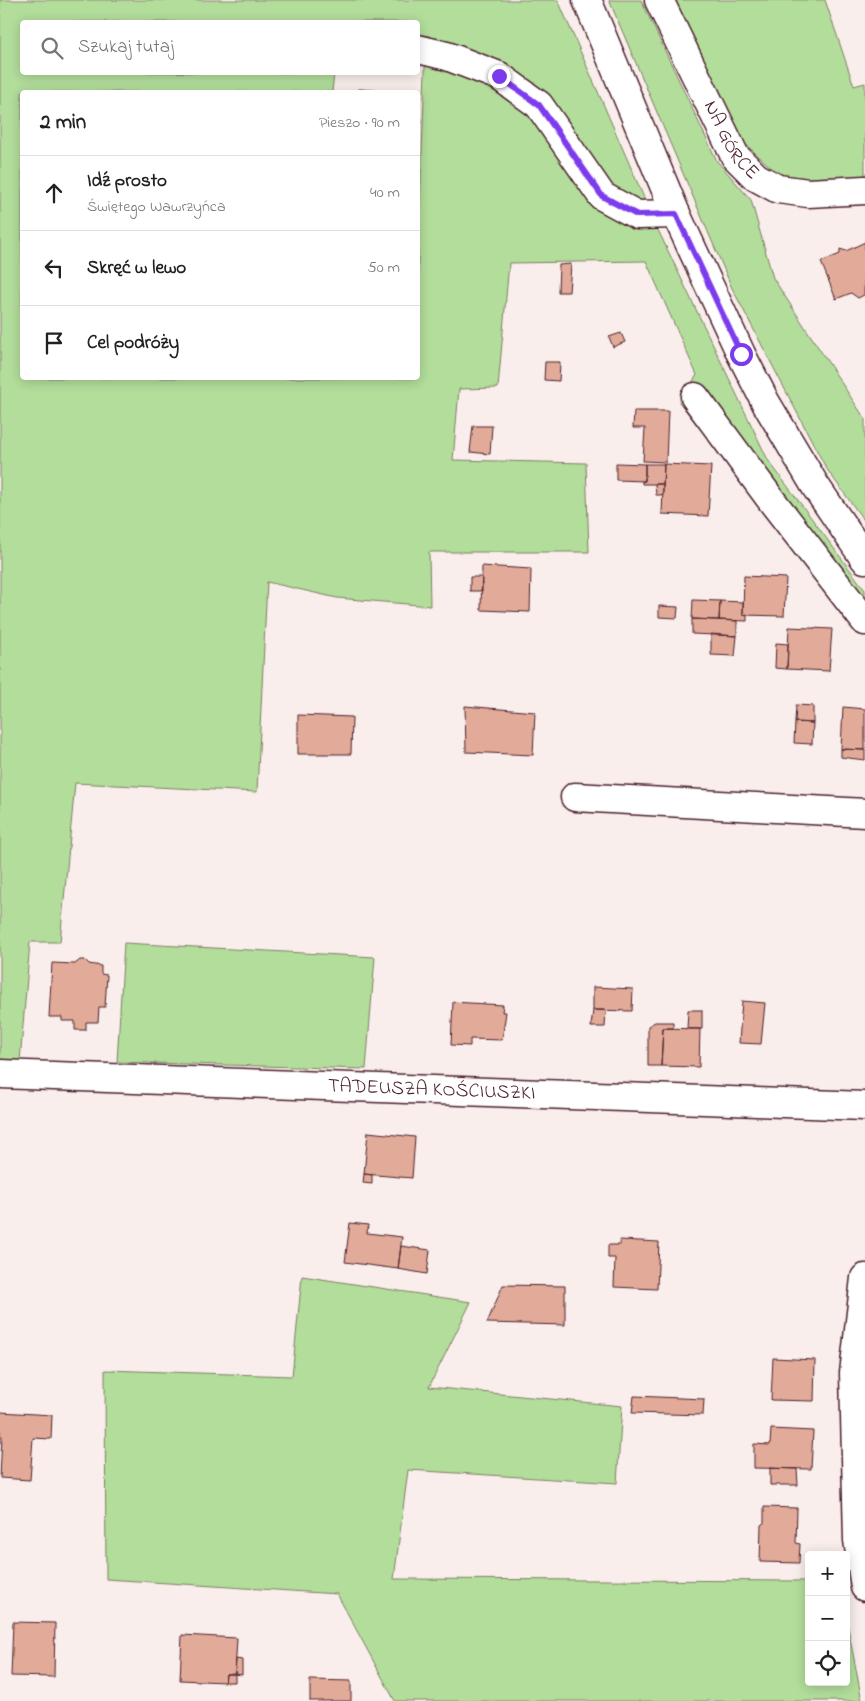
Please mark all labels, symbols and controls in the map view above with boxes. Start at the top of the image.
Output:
search box [20,20,420,75]
icon: search [38,34,66,62]
text: Szukaj tutaj [78,34,174,61]
route end [488,65,511,88]
street label: NA GÓRCE [696,96,766,187]
text: 2 min [40,108,86,138]
text: Pieszo · 90 m [319,111,400,135]
text: Idź prosto [87,168,167,195]
icon: ahead [40,179,68,207]
text: 40 m [370,181,400,205]
text: Świętego Wawrzyńca [87,195,226,219]
icon: left [40,254,68,282]
text: Skręć w lewo [87,255,186,282]
text: 50 m [368,256,400,280]
icon: arrive [40,329,68,357]
text: Cel podróży [87,330,179,357]
route start [730,343,753,366]
street label: TADEUSZA KOŚCIUSZKI [328,1072,536,1108]
map controls [805,1551,850,1686]
button: + [805,1551,850,1596]
button: − [805,1596,850,1641]
button: locate [805,1641,850,1686]

